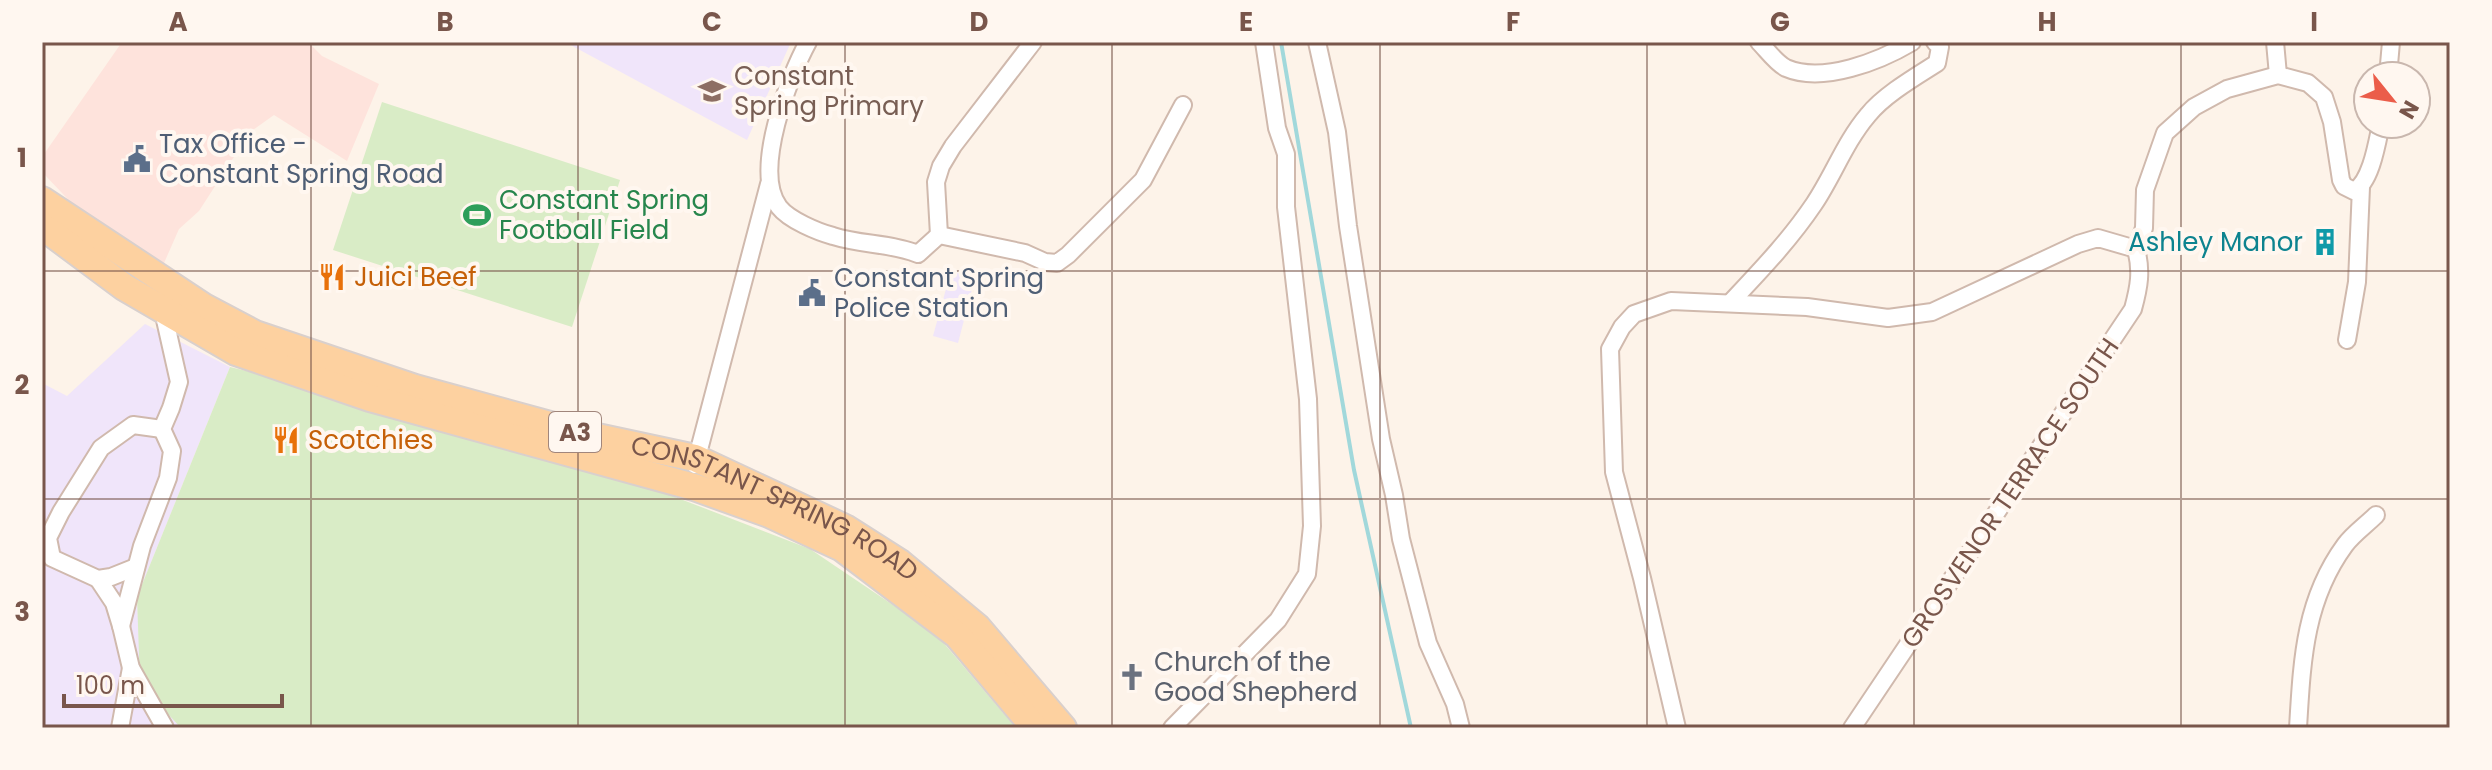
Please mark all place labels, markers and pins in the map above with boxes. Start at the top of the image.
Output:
place label: Constant Spring Primary [734,58,924,124]
school or university icon: Constant Spring Primary [697,76,727,106]
place label: Tax Office - Constant Spring Road [159,126,444,192]
public building icon: Tax Office - Constant Spring Road [122,144,152,174]
place label: Constant Spring Football Field [499,182,709,248]
sports icon: Constant Spring Football Field [462,200,492,230]
place label: Ashley Manor [2128,224,2303,260]
building icon: Ashley Manor [2310,227,2340,257]
place label: Juici Beef [354,259,477,295]
place label: Constant Spring Police Station [834,260,1044,326]
restaurant icon: Juici Beef [317,262,347,292]
public building icon: Constant Spring Police Station [797,278,827,308]
place label: Scotchies [308,422,434,458]
restaurant icon: Scotchies [271,425,301,455]
place label: Church of the Good Shepherd [1154,644,1358,710]
church icon: Church of the Good Shepherd [1117,662,1147,692]

